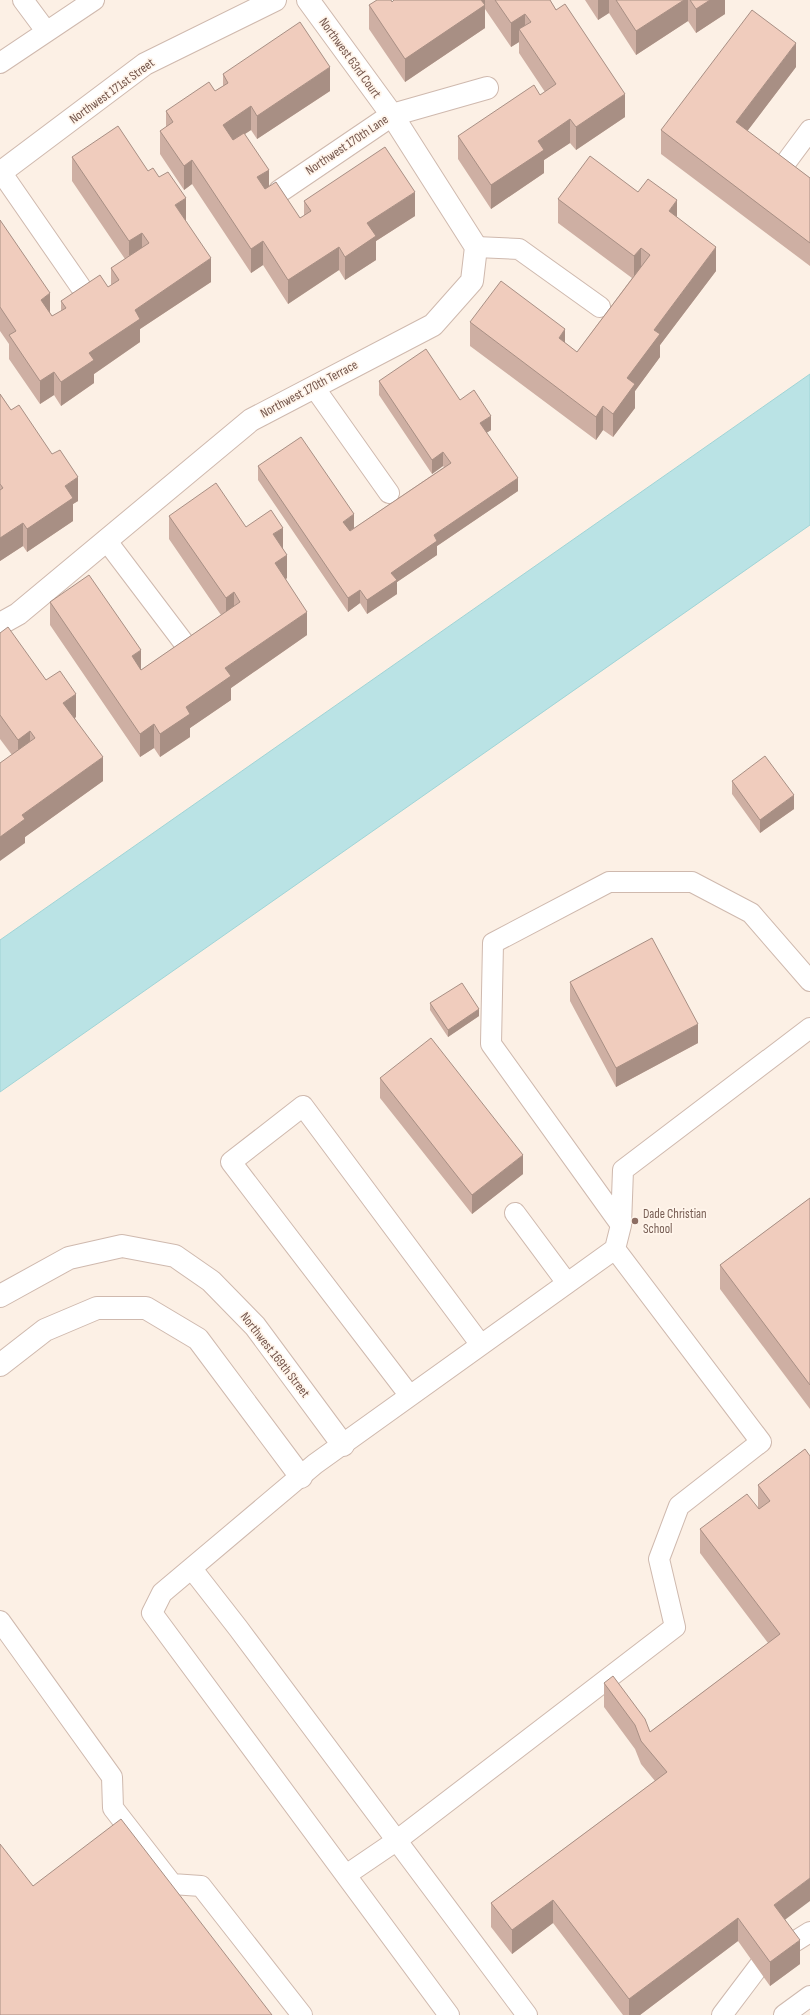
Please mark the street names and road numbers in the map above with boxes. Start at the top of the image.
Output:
street label: Northwest 63rd Court [315,15,385,101]
street label: Northwest 171st Street [66,55,158,127]
street label: Northwest 170th Lane [303,111,391,179]
street label: Northwest 170th Terrace [258,357,360,421]
street label: Northwest 169th Street [237,1309,313,1401]

